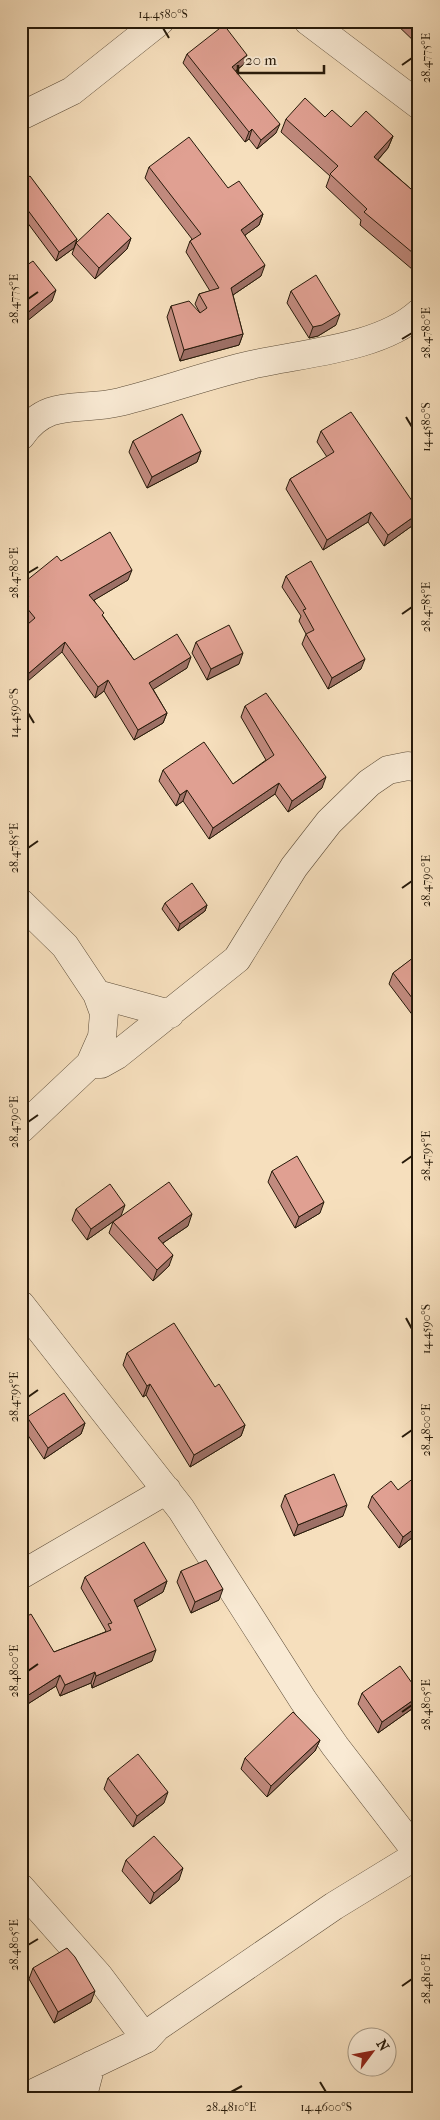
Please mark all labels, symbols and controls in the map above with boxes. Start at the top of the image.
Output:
text: 14.4580°S [138,7,188,21]
text: 28.4775°E [419,33,433,83]
scale bar [238,42,324,74]
text: 20 m [245,51,277,69]
text: 28.4775°E [7,274,21,324]
text: 28.4780°E [419,307,433,359]
text: 14.4580°S [419,402,433,452]
text: 28.4780°E [7,547,21,599]
text: 28.4785°E [419,582,433,632]
text: 14.4590°S [7,688,21,738]
text: 28.4785°E [7,823,21,873]
text: 28.4790°E [419,855,433,907]
text: 28.4790°E [7,1096,21,1148]
text: 28.4795°E [419,1131,433,1181]
text: 14.4590°S [419,1304,433,1354]
text: 28.4795°E [7,1372,21,1422]
text: 28.4800°E [419,1404,433,1456]
text: 28.4800°E [7,1645,21,1697]
text: 28.4805°E [419,1679,433,1731]
text: 28.4805°E [7,1919,21,1971]
text: 28.4810°E [419,1954,433,2004]
north arrow [348,2028,398,2078]
text: N [373,2036,393,2055]
text: 28.4810°E [206,2100,256,2114]
text: 14.4600°S [300,2100,352,2114]

